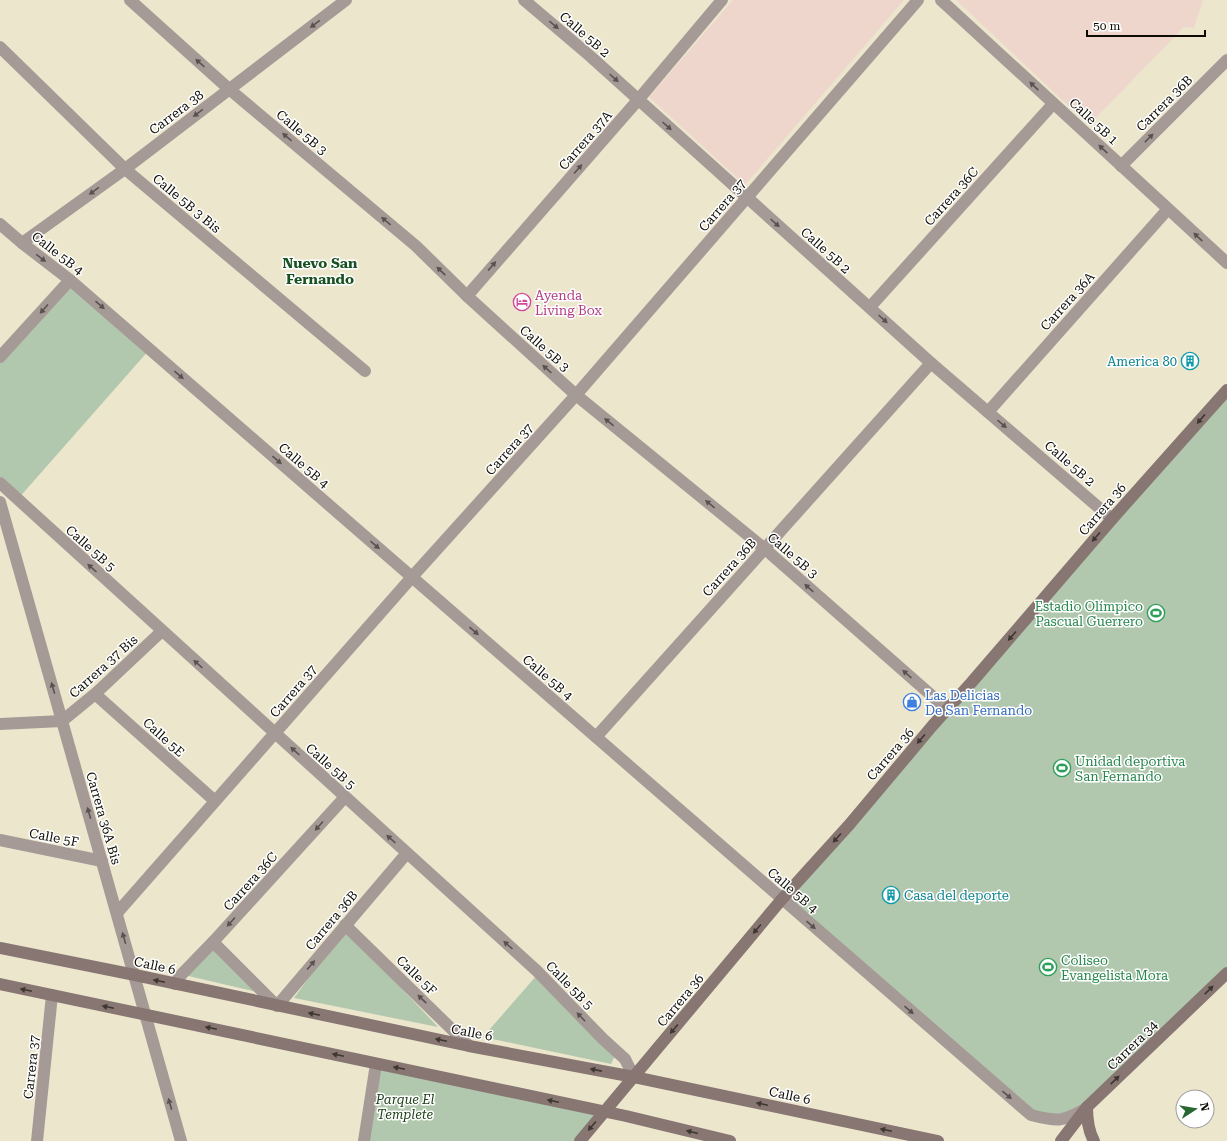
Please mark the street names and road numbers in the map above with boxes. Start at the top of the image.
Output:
street label: Calle 5B 2 [557,9,613,60]
street label: Carrera 36B [1133,72,1196,134]
street label: Carrera 38 [146,87,206,138]
street label: Calle 5B 1 [1066,95,1121,148]
street label: Calle 5B 3 [273,107,330,158]
street label: Carrera 37A [556,108,615,173]
street label: Carrera 36C [921,164,982,229]
street label: Calle 5B 3 Bis [150,171,224,236]
street label: Carrera 37 [696,176,749,234]
street label: Calle 5B 2 [798,224,853,276]
street label: Calle 5B 4 [29,229,87,279]
street label: Carrera 36A [1037,269,1097,334]
street label: Calle 5B 3 [517,322,572,374]
street label: Carrera 37 [482,420,536,478]
street label: Calle 5B 2 [1042,438,1098,489]
street label: Calle 5B 4 [276,440,332,492]
street label: Carrera 36 [1076,480,1129,538]
street label: Calle 5B 5 [63,522,118,574]
street label: Calle 5B 3 [765,530,821,581]
street label: Carrera 36B [699,535,760,599]
street label: Carrera 37 Bis [66,632,141,701]
street label: Calle 5B 4 [520,652,576,704]
street label: Carrera 37 [267,662,320,720]
street label: Calle 5E [140,715,187,760]
street label: Carrera 36 [864,725,917,783]
street label: Calle 5B 5 [303,740,358,792]
street label: Carrera 36A Bis [83,770,124,866]
street label: Calle 5F [28,825,80,850]
street label: Carrera 36C [220,849,281,914]
street label: Calle 5B 4 [765,865,821,917]
street label: Carrera 36B [302,887,361,953]
street label: Calle 5F [393,953,440,998]
street label: Calle 6 [133,954,177,977]
street label: Calle 5B 5 [543,958,596,1013]
street label: Carrera 36 [654,971,707,1030]
street label: Carrera 34 [1104,1017,1161,1073]
street label: Calle 6 [450,1021,494,1044]
street label: Carrera 37 [21,1034,42,1100]
street label: Calle 6 [768,1084,812,1107]

